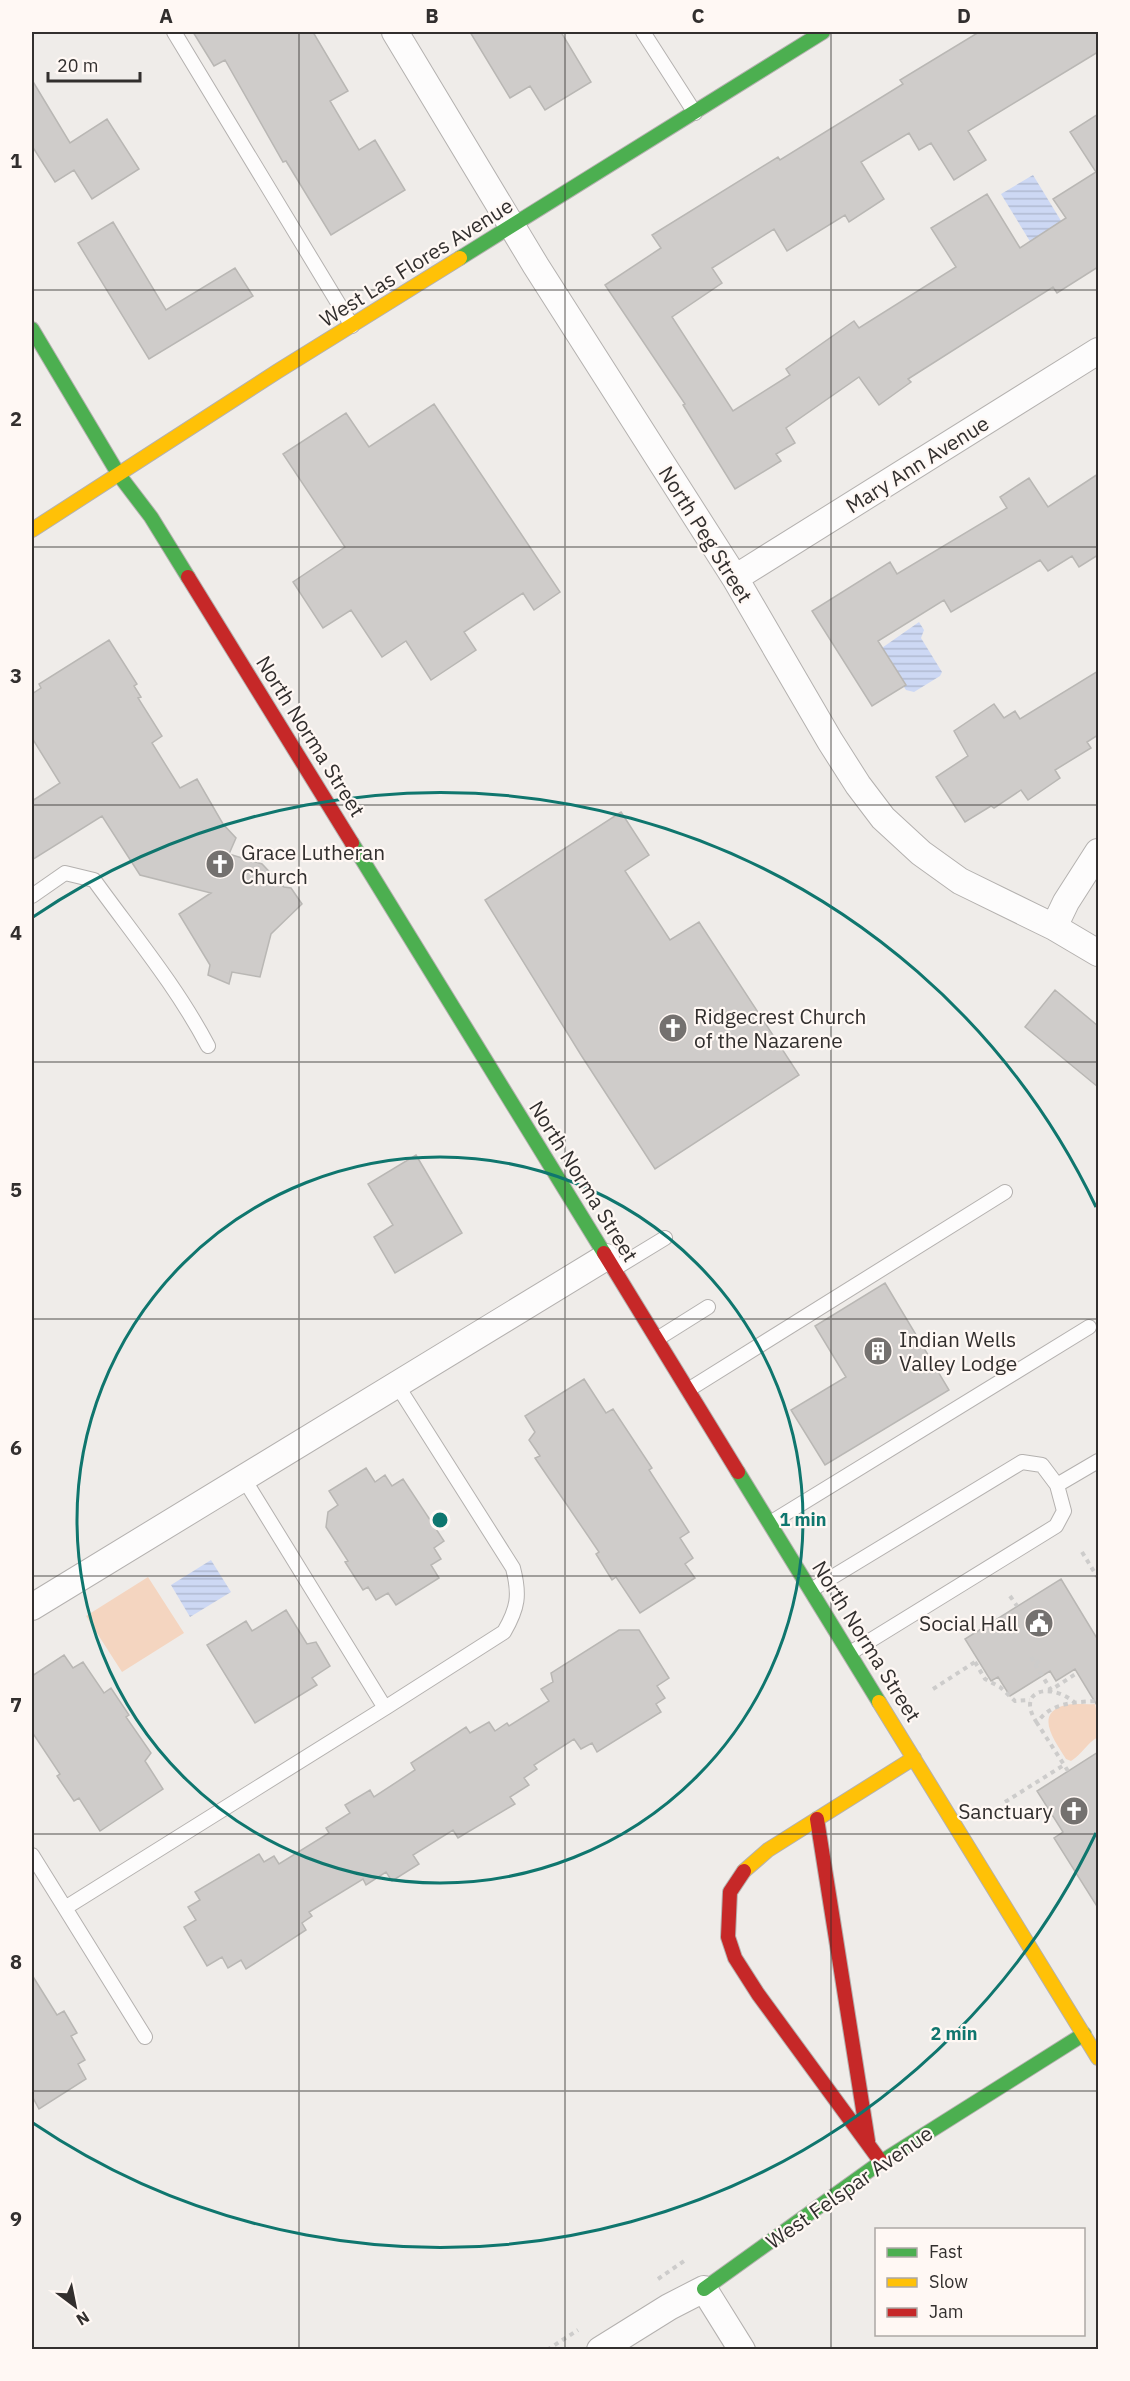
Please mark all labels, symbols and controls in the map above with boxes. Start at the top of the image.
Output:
text: A [159,2,173,29]
text: B [425,2,439,29]
text: C [691,2,705,29]
text: D [957,2,971,29]
scale bar [48,45,140,83]
text: 20 m [57,54,99,77]
text: 1 [10,147,22,174]
street label: West Las Flores Avenue [314,191,518,333]
text: 2 [10,405,22,432]
street label: Mary Ann Avenue [840,409,994,519]
street label: North Peg Street [653,460,759,608]
street label: North Norma Street [250,650,372,822]
text: 3 [10,662,22,689]
place label: Grace Lutheran Church [241,838,385,890]
church icon: Grace Lutheran Church [204,848,236,880]
text: 4 [10,919,22,946]
place label: Ridgecrest Church of the Nazarene [694,1002,866,1054]
church icon: Ridgecrest Church of the Nazarene [657,1012,689,1044]
street label: North Norma Street [523,1095,645,1267]
text: 5 [10,1176,22,1203]
place label: Indian Wells Valley Lodge [899,1325,1017,1377]
building icon: Indian Wells Valley Lodge [862,1335,894,1367]
text: 6 [10,1434,22,1461]
text: 1 min [779,1508,827,1531]
centre of rings [430,1510,450,1530]
street label: North Norma Street [806,1555,928,1727]
public building icon: Social Hall [1023,1607,1055,1639]
place label: Social Hall [919,1609,1018,1637]
text: 7 [10,1691,22,1718]
church icon: Sanctuary [1058,1795,1090,1827]
place label: Sanctuary [958,1797,1054,1825]
text: 8 [10,1948,22,1975]
text: 2 min [930,2022,978,2045]
street label: West Felspar Avenue [760,2119,938,2255]
text: 9 [10,2205,22,2232]
legend [875,2228,1085,2336]
text: Fast [929,2240,963,2263]
text: Slow [929,2270,968,2293]
north arrow [45,2276,105,2336]
text: Jam [929,2300,964,2323]
text: N [73,2307,93,2330]

